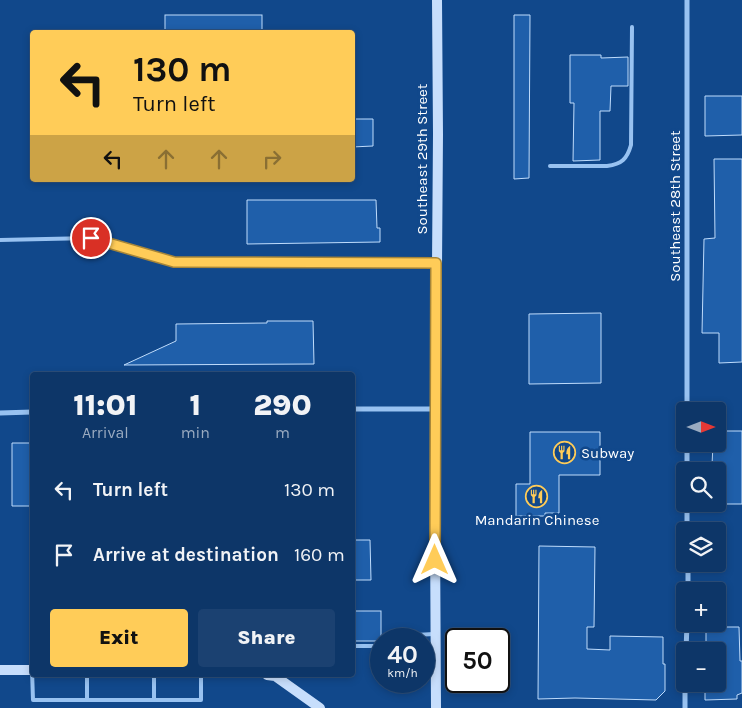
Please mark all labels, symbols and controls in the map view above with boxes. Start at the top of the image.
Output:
text: 130 m [133,49,231,90]
icon: left [50,50,115,115]
street label: Southeast 29th Street [413,83,431,234]
text: Turn left [133,91,216,117]
street label: Southeast 28th Street [666,130,684,282]
icon: left [99,145,127,173]
icon: ahead [152,145,180,173]
icon: ahead [205,145,233,173]
icon: right [258,145,286,173]
pin [70,217,112,259]
icon: arrive [77,224,105,252]
text: 11:01 [73,387,137,423]
text: 1 [190,387,201,423]
text: 290 [253,387,312,423]
north arrow [676,402,726,452]
map controls [676,402,726,692]
text: Arrival [82,423,129,442]
text: min [181,423,210,442]
text: m [275,423,290,442]
restaurant icon: Subway [553,441,577,465]
place label: Subway [581,444,634,462]
button: search [676,462,726,512]
icon: left [50,476,78,504]
text: Turn left [93,479,168,501]
text: 130 m [284,479,335,501]
restaurant icon: Mandarin Chinese [525,485,549,509]
place label: Mandarin Chinese [475,511,599,529]
button: layers [676,522,726,572]
position arrow [408,533,460,585]
icon: arrive [50,541,78,569]
text: Arrive at destination [93,544,279,566]
text: 160 m [294,544,345,566]
button: + [676,582,726,632]
button: Exit [50,609,188,667]
button: Share [198,609,335,667]
speed limit sign: 50 [445,628,510,693]
text: 40 [387,640,418,669]
button: − [676,642,726,692]
text: km/h [387,666,418,680]

